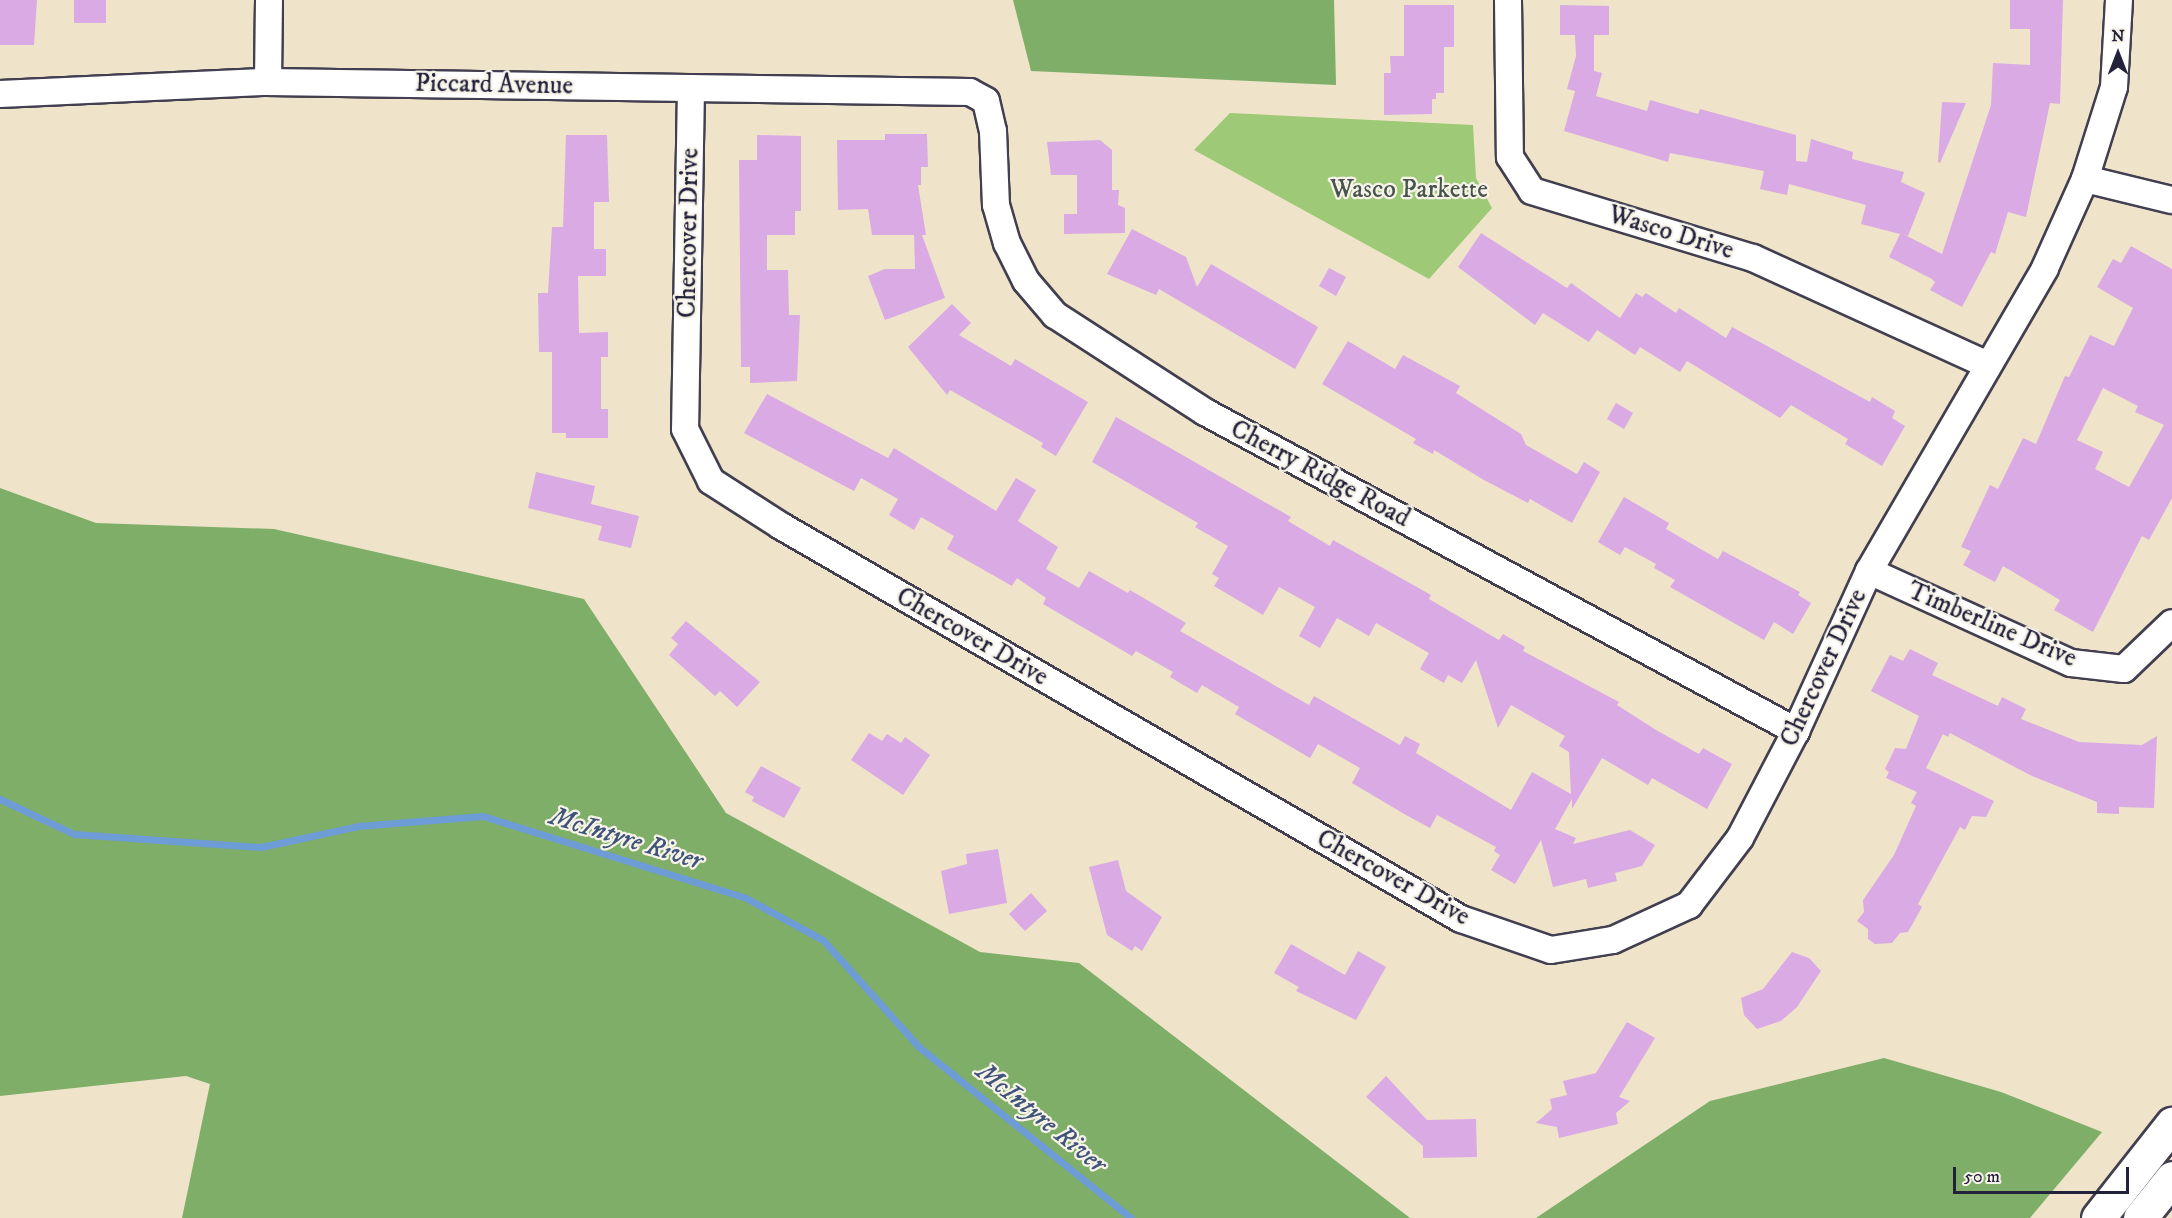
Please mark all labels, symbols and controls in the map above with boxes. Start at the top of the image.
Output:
north arrow [2088,24,2148,84]
text: N [2111,26,2125,46]
street label: Piccard Avenue [415,68,573,102]
street label: Chercover Drive [672,148,706,318]
park label: Wasco Parkette [1330,174,1488,206]
street label: Wasco Drive [1605,199,1737,267]
street label: Cherry Ridge Road [1225,414,1415,534]
street label: Timberline Drive [1903,575,2081,675]
street label: Chercover Drive [890,581,1054,693]
street label: Chercover Drive [1774,584,1874,752]
water label: McIntyre River [546,800,706,878]
street label: Chercover Drive [1311,823,1475,933]
water label: McIntyre River [969,1056,1113,1180]
scale bar [1956,1155,2132,1193]
text: 50 m [1964,1166,2000,1188]

